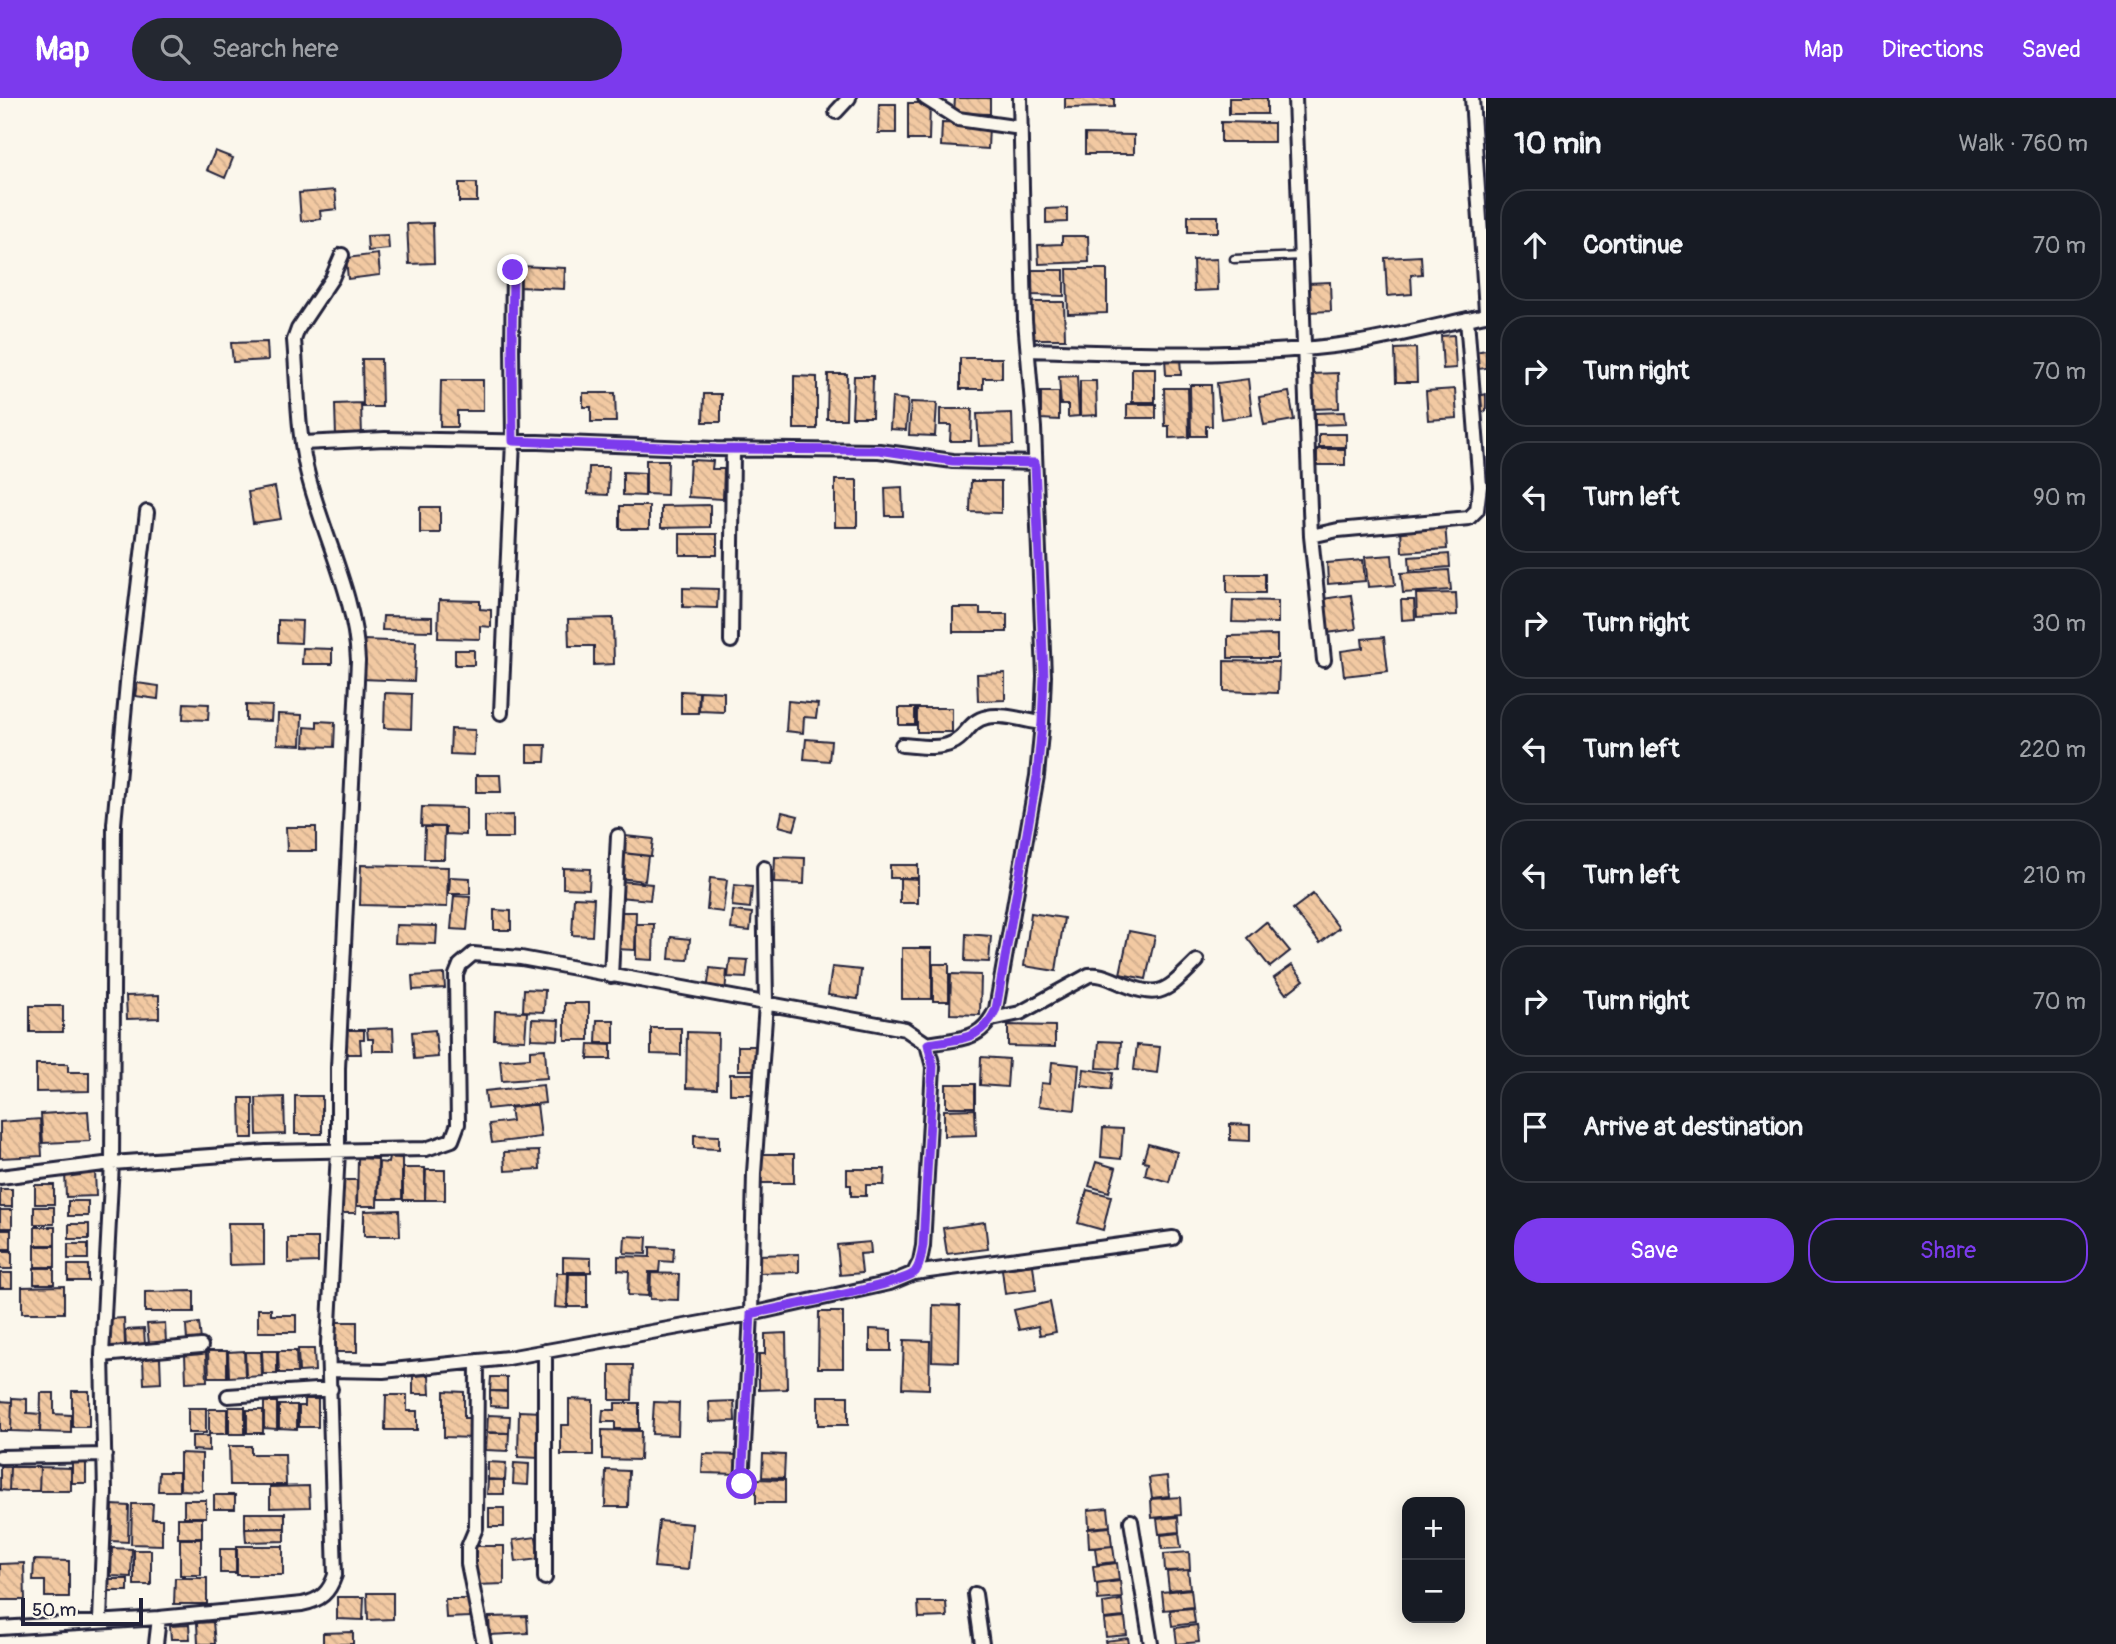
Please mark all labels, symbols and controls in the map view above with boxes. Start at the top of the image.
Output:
search box [132,18,622,81]
text: Map [35,29,90,70]
icon: search [156,30,194,68]
text: Search here [212,33,339,65]
text: Map [1804,35,1844,64]
text: Directions [1882,35,1983,64]
text: Saved [2021,35,2081,64]
text: 10 min [1514,125,1601,162]
text: Walk · 760 m [1959,129,2088,158]
icon: ahead [1516,226,1554,264]
text: Continue [1583,229,1683,261]
text: 70 m [2033,231,2086,260]
route end [497,254,528,285]
icon: right [1516,352,1554,390]
text: Turn right [1583,355,1689,387]
text: 70 m [2033,357,2086,386]
icon: left [1516,478,1554,516]
text: Turn left [1583,481,1679,513]
text: 90 m [2033,483,2086,512]
icon: right [1516,604,1554,642]
text: Turn right [1583,607,1689,639]
text: 30 m [2032,609,2086,638]
icon: left [1516,730,1554,768]
text: Turn left [1583,733,1679,765]
text: 220 m [2019,735,2086,764]
icon: left [1516,856,1554,894]
text: Turn left [1583,859,1679,891]
text: 210 m [2023,861,2086,890]
icon: right [1516,982,1554,1020]
text: Turn right [1583,985,1689,1017]
text: 70 m [2033,987,2086,1016]
icon: arrive [1516,1108,1554,1146]
text: Arrive at destination [1583,1111,1803,1143]
button: Save [1514,1218,1794,1283]
button: Share [1808,1218,2088,1283]
route start [726,1468,757,1499]
map controls [1402,1497,1465,1623]
button: + [1402,1497,1465,1560]
button: − [1402,1560,1465,1623]
scale bar [21,1595,144,1627]
text: 50 m [32,1598,76,1622]

